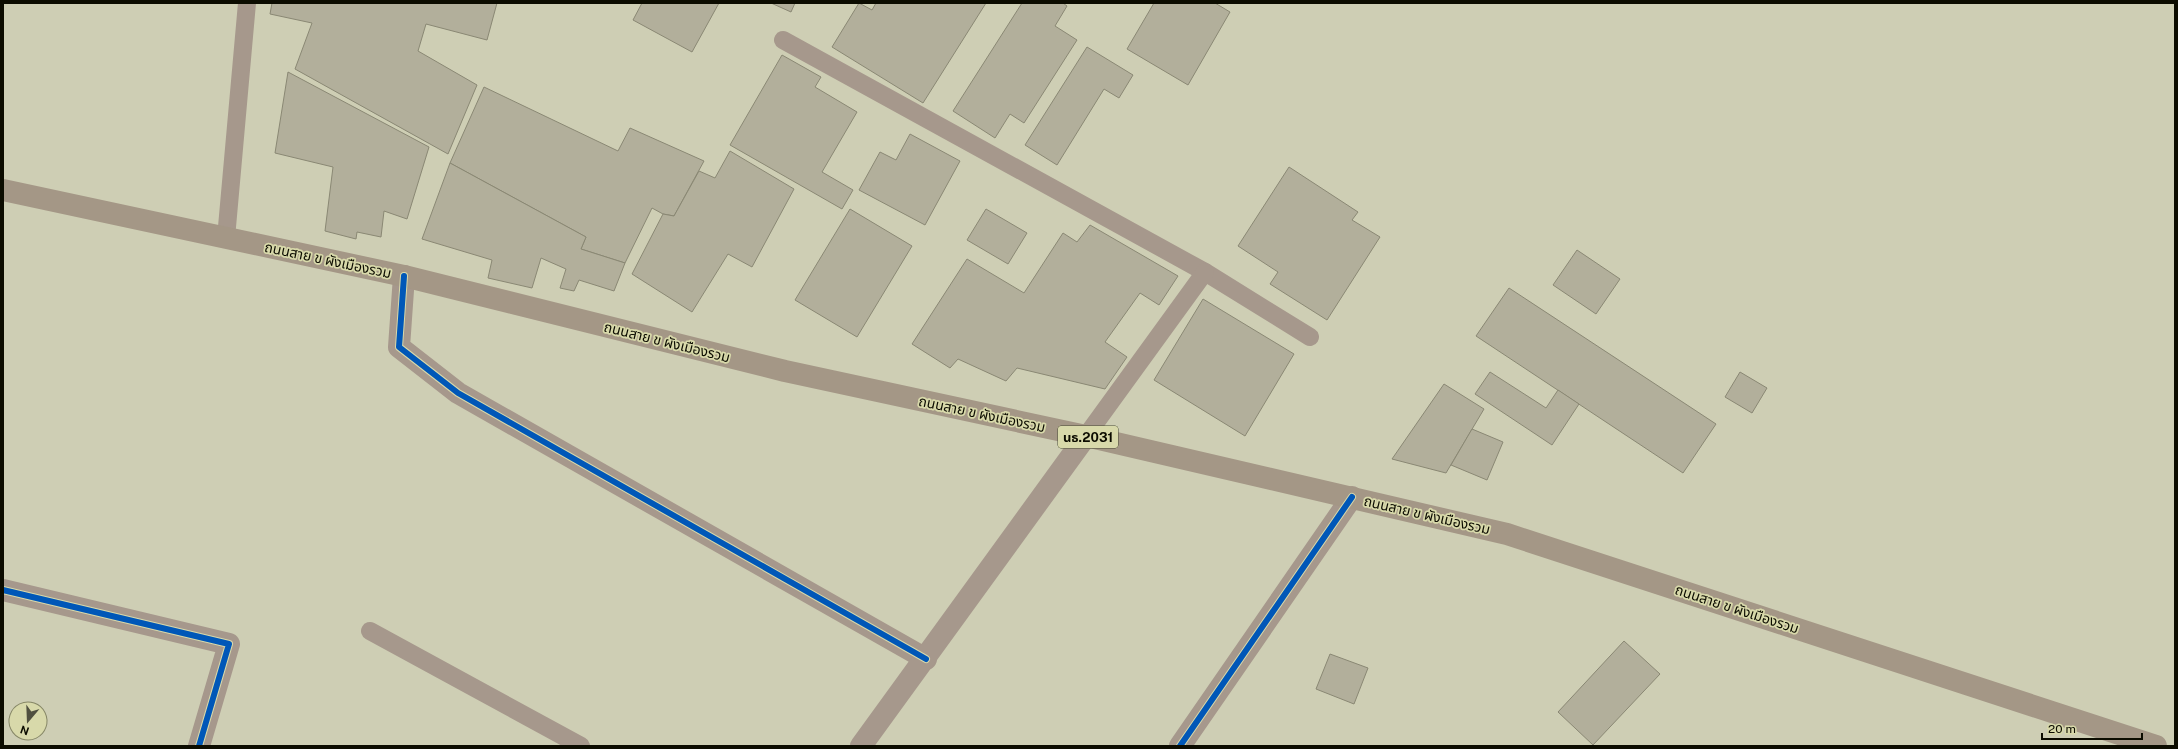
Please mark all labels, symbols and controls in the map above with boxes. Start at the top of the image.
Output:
street label: ถนนสาย ข ผังเมืองรวม [263,239,393,281]
street label: ถนนสาย ข ผังเมืองรวม [602,319,732,365]
street label: ถนนสาย ข ผังเมืองรวม [917,393,1047,435]
road number: นธ.2031 [1058,426,1118,448]
street label: ถนนสาย ข ผังเมืองรวม [1362,493,1492,537]
street label: ถนนสาย ข ผังเมืองรวม [1673,581,1801,637]
north arrow [8,701,48,741]
scale bar [2042,715,2142,741]
text: 20 m [2048,722,2076,736]
text: N [19,723,31,738]

